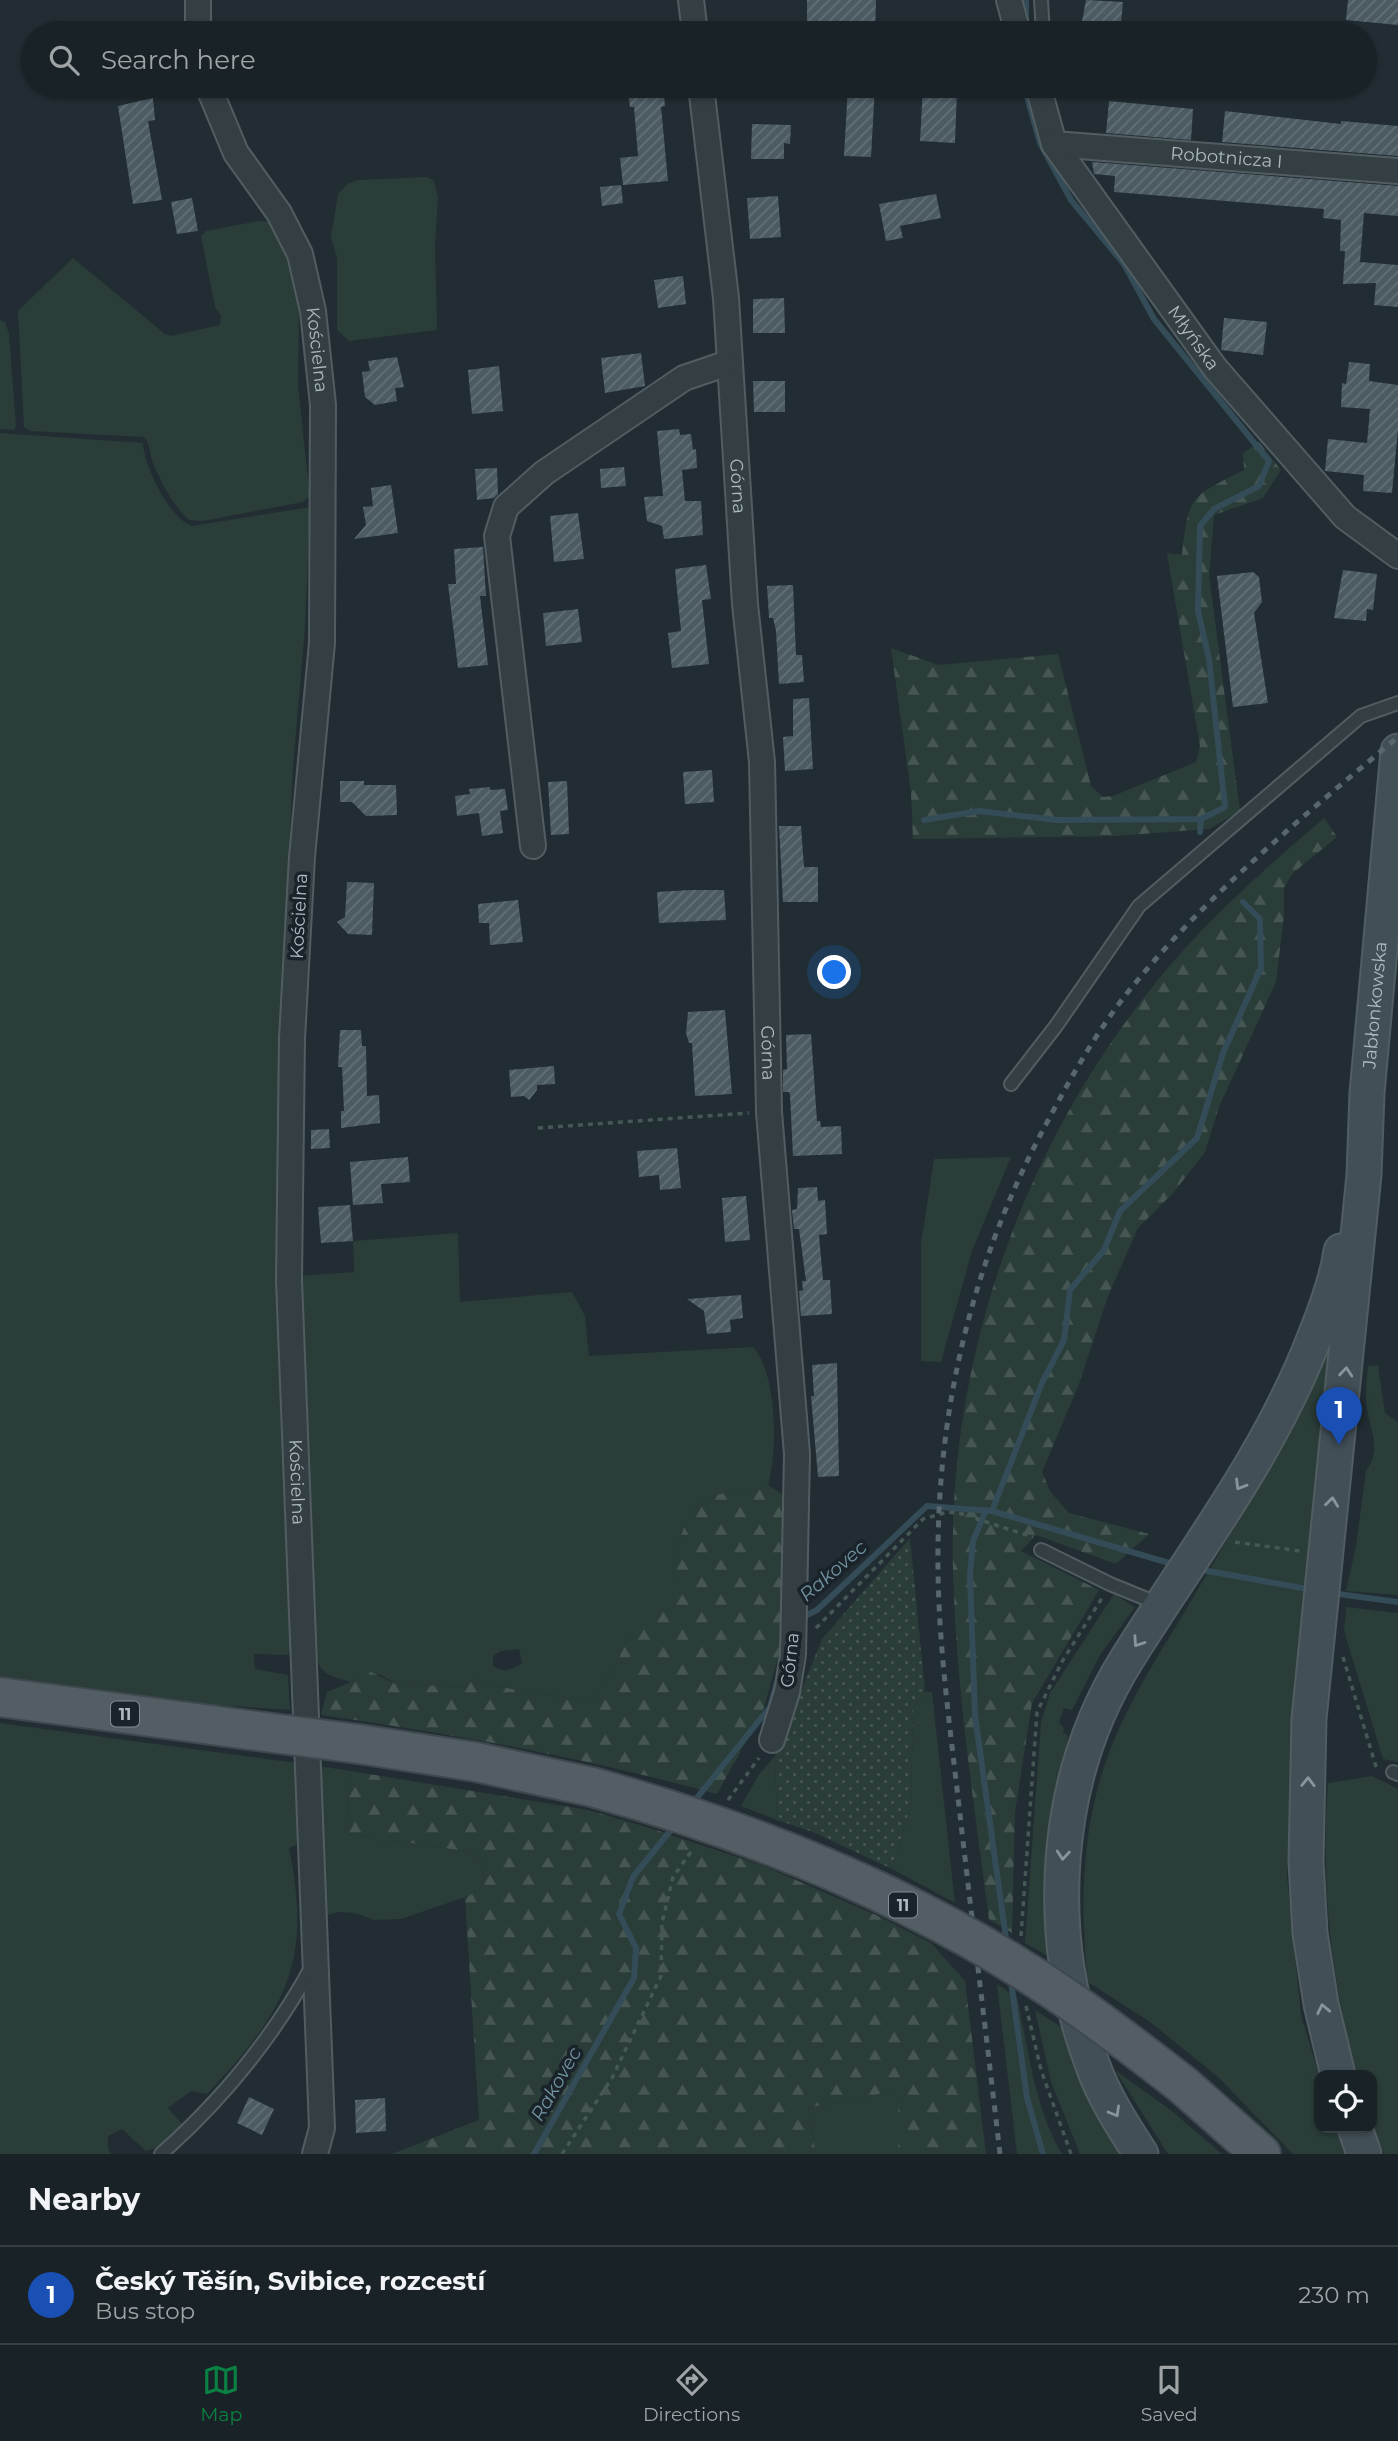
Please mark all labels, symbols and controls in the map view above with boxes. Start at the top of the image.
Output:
search box [21,21,1377,98]
icon: search [45,41,83,79]
text: Search here [101,44,256,76]
street label: Robotnicza I [1170,142,1283,173]
street label: Młyńska [1163,301,1224,374]
street label: Kościelna [302,306,333,394]
street label: Górna [725,458,750,514]
street label: Kościelna [286,873,312,959]
street label: Jabłonkowska [1358,941,1392,1071]
your location [817,955,851,989]
street label: Górna [756,1025,779,1081]
one-way arrow [1338,1366,1353,1377]
pin: 1 [1316,1387,1362,1445]
street label: Kościelna [284,1439,310,1525]
one-way arrow [1235,1477,1248,1490]
one-way arrow [1325,1496,1340,1508]
water label: Rakovec [795,1535,871,1606]
street label: Górna [776,1631,804,1689]
one-way arrow [1133,1635,1146,1648]
road number: 11 [111,1702,139,1726]
one-way arrow [1300,1777,1315,1788]
one-way arrow [1056,1849,1071,1860]
road number: 11 [889,1893,917,1918]
one-way arrow [1316,2003,1331,2015]
water label: Rakovec [526,2043,586,2125]
map controls [1314,2070,1377,2133]
button: locate [1314,2070,1377,2133]
one-way arrow [1107,2104,1120,2117]
text: Nearby [28,2181,140,2218]
text: Český Těšín, Svibice, rozcestí [95,2265,485,2297]
text: 1 [46,2281,56,2309]
text: 230 m [1298,2281,1370,2309]
text: Bus stop [95,2297,195,2325]
tab: Map [200,2361,242,2426]
tab: Directions [643,2361,740,2426]
tab: Saved [1141,2361,1198,2426]

